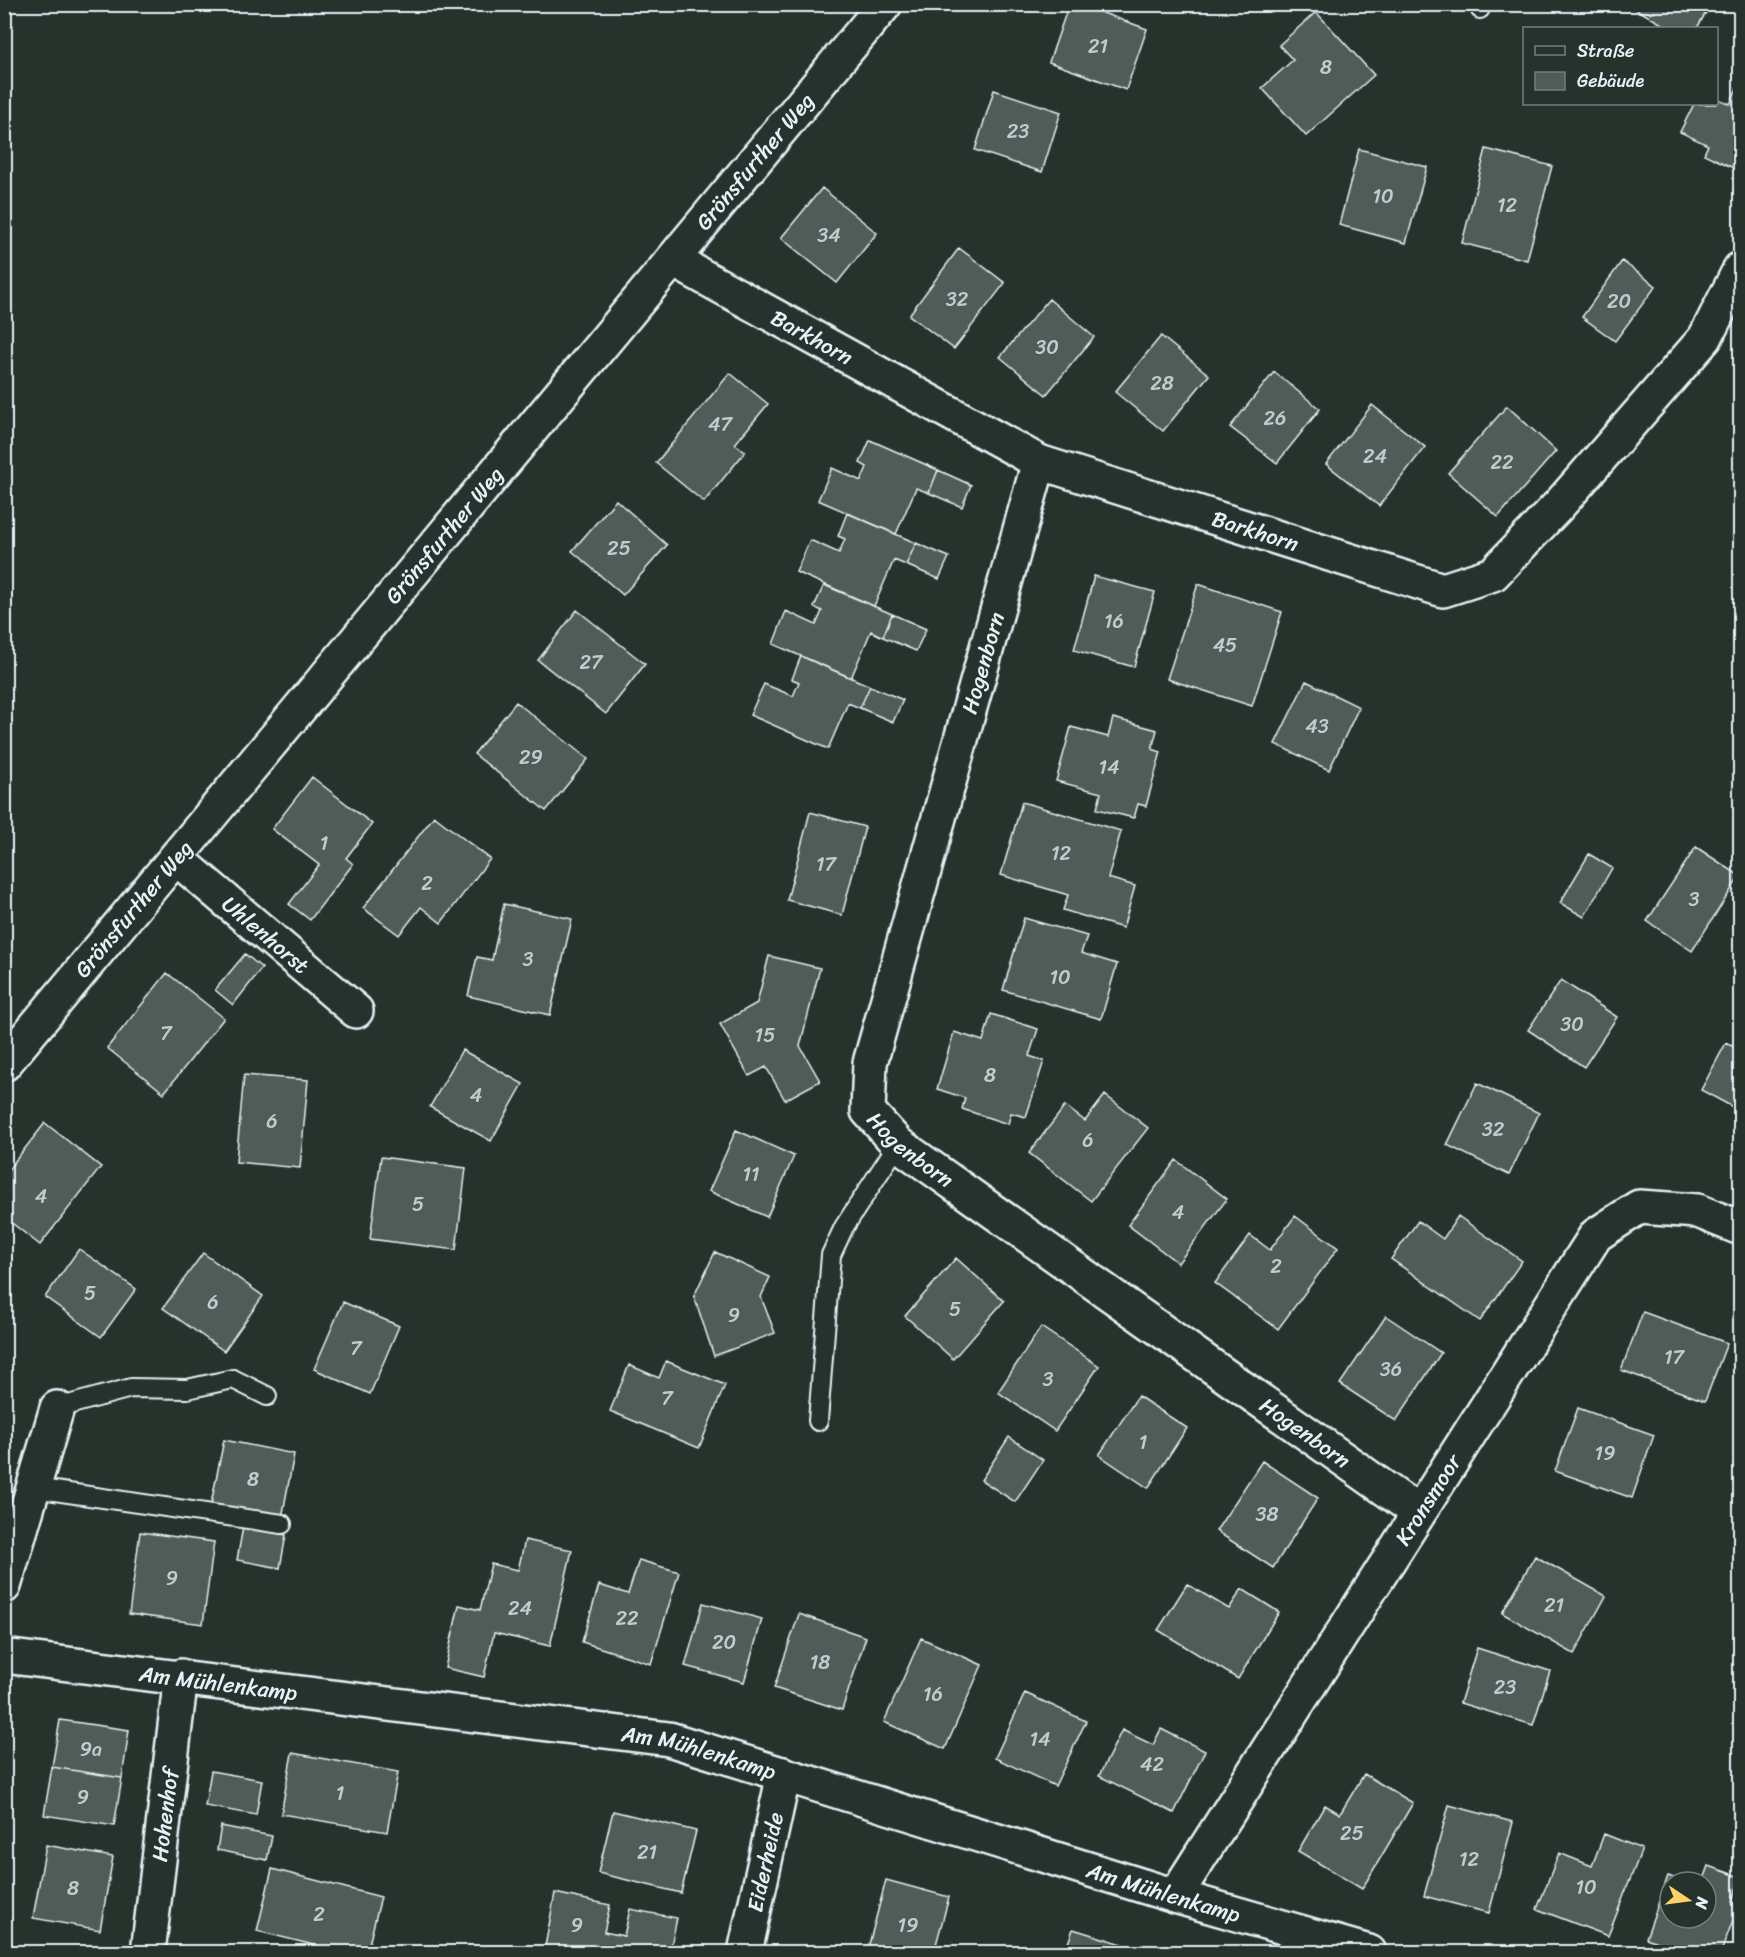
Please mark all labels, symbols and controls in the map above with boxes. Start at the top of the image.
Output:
legend [1523,27,1718,105]
house number: 21 [1088,29,1108,64]
text: Straße [1577,35,1634,67]
house number: 8 [1320,50,1332,85]
text: Gebäude [1577,65,1645,97]
street label: Grönsfurther Weg [685,83,824,239]
house number: 23 [1007,114,1029,149]
house number: 10 [1372,179,1394,214]
house number: 12 [1497,188,1518,223]
house number: 34 [817,218,841,253]
house number: 32 [946,282,969,317]
house number: 20 [1607,284,1631,319]
street label: Barkhorn [764,298,861,376]
house number: 30 [1035,330,1059,365]
house number: 28 [1150,366,1174,401]
house number: 26 [1264,401,1286,436]
house number: 47 [708,407,734,442]
house number: 24 [1363,439,1387,474]
house number: 22 [1490,445,1514,480]
street label: Grönsfurther Weg [374,457,513,613]
street label: Barkhorn [1207,498,1304,563]
house number: 25 [607,531,631,566]
house number: 16 [1104,604,1124,639]
street label: Hogenborn [950,607,1016,719]
house number: 45 [1213,628,1237,663]
house number: 27 [580,645,604,680]
house number: 43 [1305,709,1329,744]
house number: 29 [519,740,543,775]
house number: 14 [1098,750,1120,785]
house number: 1 [320,826,328,861]
street label: Grönsfurther Weg [64,831,203,987]
house number: 12 [1051,836,1072,871]
house number: 17 [816,847,838,882]
house number: 2 [421,866,433,901]
house number: 3 [1689,882,1700,917]
street label: Uhlenhorst [213,885,319,984]
house number: 3 [523,942,534,977]
house number: 10 [1049,960,1071,995]
house number: 30 [1560,1007,1584,1042]
house number: 7 [160,1016,173,1051]
house number: 15 [755,1018,775,1053]
house number: 8 [984,1058,996,1093]
house number: 4 [470,1078,482,1113]
street label: Hogenborn [857,1102,963,1198]
house number: 6 [266,1104,278,1139]
house number: 32 [1482,1112,1505,1147]
house number: 6 [1082,1123,1094,1158]
house number: 11 [742,1157,760,1192]
house number: 4 [35,1179,47,1214]
house number: 5 [412,1187,424,1222]
house number: 4 [1172,1195,1184,1230]
house number: 2 [1270,1249,1282,1284]
house number: 5 [84,1276,96,1311]
house number: 6 [207,1285,219,1320]
house number: 5 [949,1292,961,1327]
house number: 9 [728,1298,740,1333]
house number: 7 [350,1331,363,1366]
house number: 17 [1664,1340,1686,1375]
house number: 36 [1380,1352,1402,1387]
house number: 3 [1043,1362,1054,1397]
house number: 7 [661,1381,674,1416]
street label: Hogenborn [1251,1386,1359,1478]
house number: 1 [1139,1425,1147,1460]
house number: 19 [1595,1436,1615,1471]
street label: Kronsmoor [1384,1444,1473,1553]
house number: 8 [247,1462,259,1497]
house number: 38 [1255,1497,1279,1532]
house number: 9 [166,1561,178,1596]
house number: 21 [1544,1588,1564,1623]
house number: 24 [508,1591,532,1626]
house number: 22 [615,1601,639,1636]
house number: 20 [712,1625,736,1660]
house number: 18 [810,1645,830,1680]
street label: Am Mühlenkamp [136,1653,300,1712]
house number: 23 [1494,1670,1516,1705]
house number: 16 [923,1677,943,1712]
street label: Am Mühlenkamp [618,1714,782,1791]
house number: 14 [1029,1722,1051,1757]
house number: 9a [80,1732,102,1767]
house number: 42 [1140,1747,1164,1782]
street label: Hohenhof [139,1763,190,1864]
house number: 1 [336,1776,344,1811]
house number: 9 [77,1780,89,1815]
street label: Eiderheide [735,1808,795,1916]
house number: 25 [1340,1816,1364,1851]
house number: 21 [637,1835,657,1870]
house number: 12 [1459,1842,1480,1877]
street label: Am Mühlenkamp [1081,1850,1246,1934]
house number: 10 [1575,1870,1597,1905]
north arrow [1658,1870,1718,1930]
house number: 8 [67,1871,79,1906]
text: N [1687,1894,1718,1913]
house number: 2 [313,1897,325,1932]
house number: 9 [571,1908,583,1943]
house number: 19 [898,1908,918,1943]

